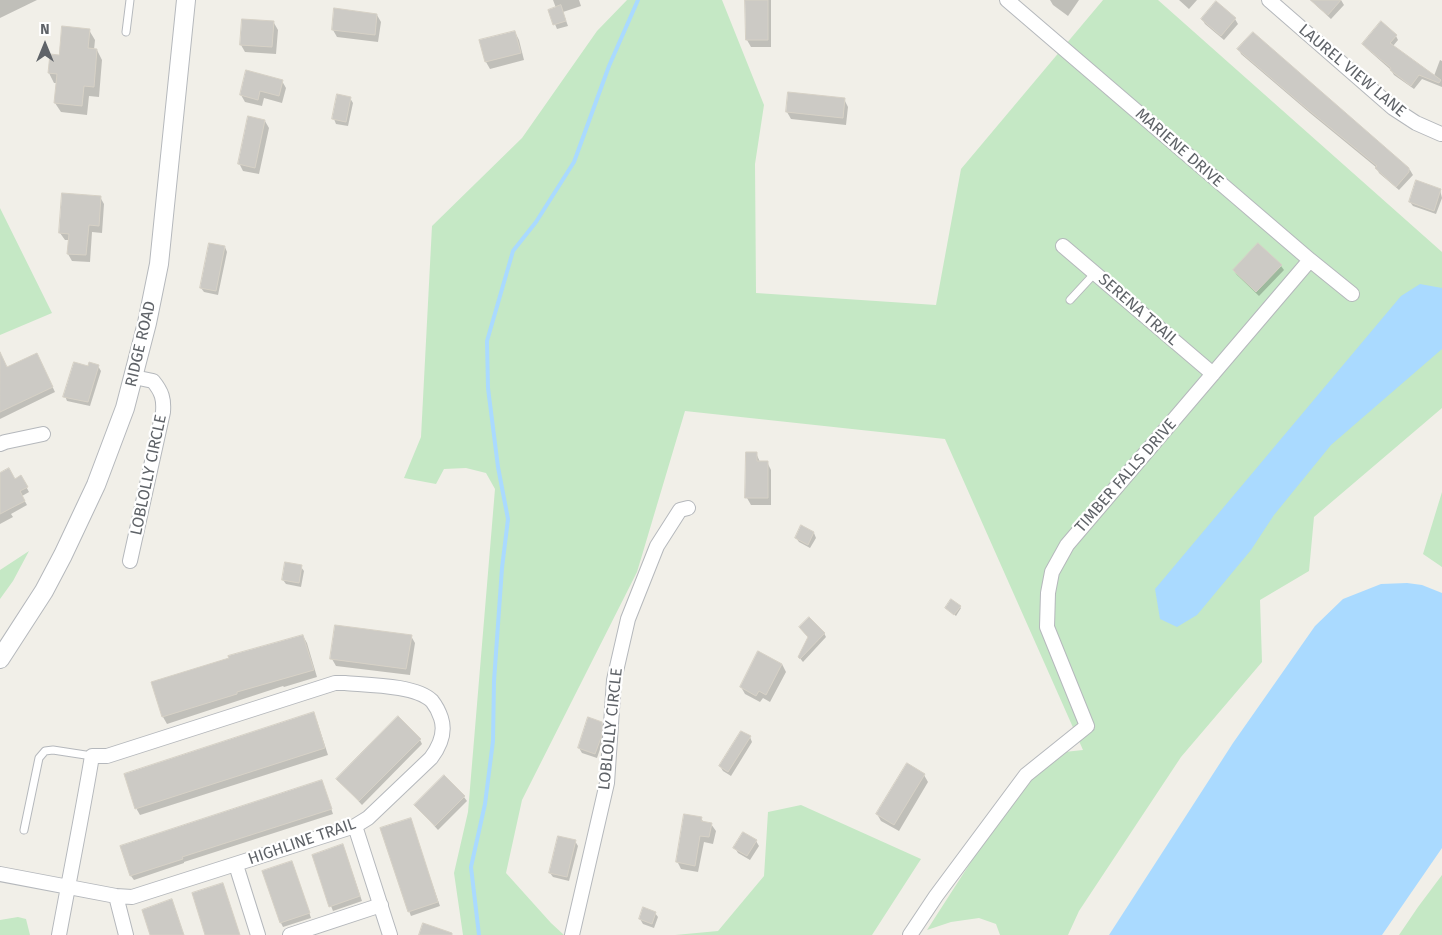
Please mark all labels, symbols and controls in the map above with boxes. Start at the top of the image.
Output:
north arrow [20,20,70,70]
street label: LAUREL VIEW LANE [1294,20,1410,122]
text: N [40,21,50,38]
street label: MARIENE DRIVE [1131,105,1227,191]
street label: SERENA TRAIL [1094,270,1182,350]
street label: RIDGE ROAD [122,299,160,389]
street label: LOBLOLLY CIRCLE [127,413,171,537]
street label: TIMBER FALLS DRIVE [1071,415,1181,537]
street label: LOBLOLLY CIRCLE [595,667,627,791]
street label: HIGHLINE TRAIL [246,815,358,869]

